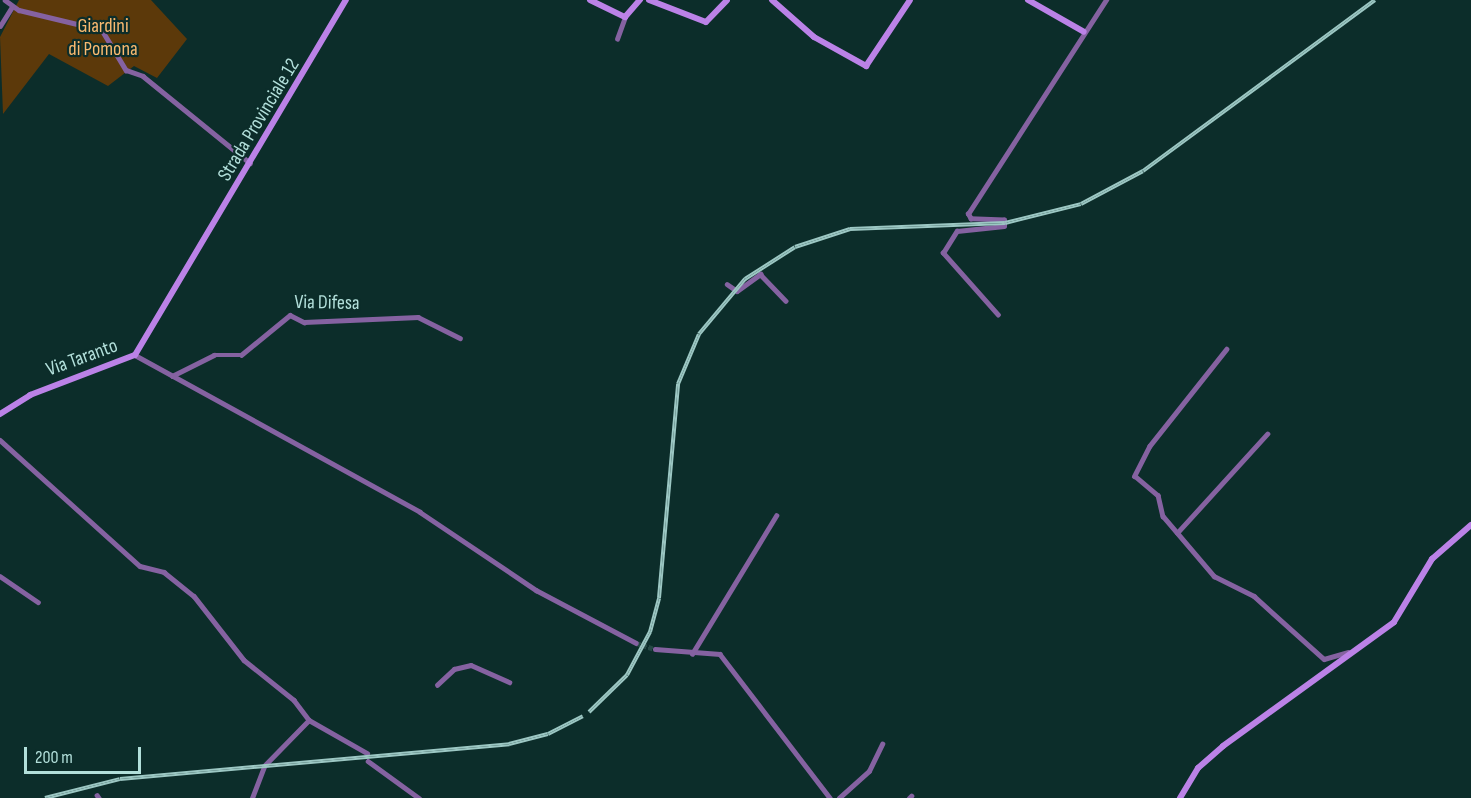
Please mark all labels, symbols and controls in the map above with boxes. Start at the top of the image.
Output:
park label: Giardini di Pomona [68,15,138,62]
street label: Strada Provinciale 12 [213,54,305,186]
street label: Via Difesa [294,290,360,316]
street label: Via Taranto [43,334,121,382]
scale bar [27,735,144,773]
text: 200 m [35,747,73,768]

